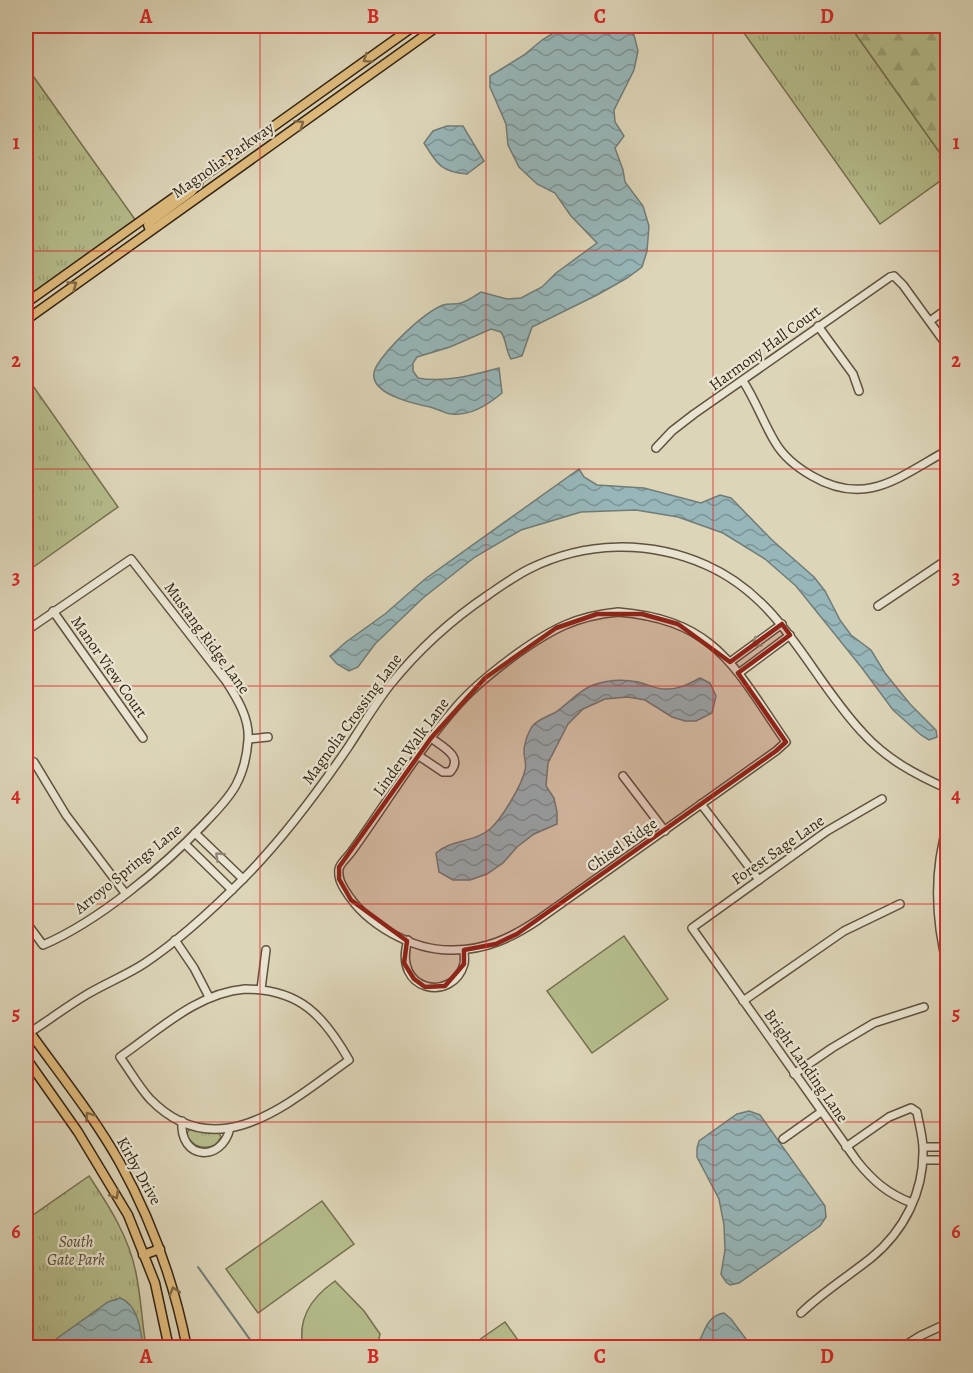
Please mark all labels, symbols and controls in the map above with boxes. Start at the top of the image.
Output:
text: A [139,3,153,30]
text: B [367,3,379,30]
text: C [594,3,606,30]
text: D [820,3,834,30]
one-way arrow [362,52,373,63]
street label: Magnolia Parkway [168,116,279,203]
one-way arrow [294,120,305,131]
text: 1 [12,129,20,156]
text: 1 [952,129,960,156]
one-way arrow [66,281,77,292]
street label: Harmony Hall Court [705,300,825,396]
text: 2 [11,347,21,374]
text: 2 [951,347,961,374]
text: 3 [12,564,20,591]
text: 3 [952,564,960,591]
street label: Mustang Ridge Lane [159,577,255,699]
street label: Manor View Court [66,612,152,722]
one-way arrow [752,636,763,647]
street label: Magnolia Crossing Lane [297,649,407,789]
street label: Linden Walk Lane [368,693,454,801]
text: 4 [11,782,21,809]
text: 4 [951,782,961,809]
street label: Forest Sage Lane [727,810,829,890]
street label: Chisel Ridge [582,813,662,877]
street label: Arroyo Springs Lane [69,819,186,920]
one-way arrow [215,853,226,864]
text: 5 [12,1000,20,1027]
text: 5 [952,1000,960,1027]
street label: Bright Landing Lane [759,1005,853,1127]
one-way arrow [85,1112,96,1123]
street label: Kirby Drive [111,1133,167,1209]
one-way arrow [108,1189,120,1199]
text: 6 [11,1218,21,1245]
text: 6 [951,1218,961,1245]
park label: South Gate Park [47,1231,105,1271]
one-way arrow [168,1286,181,1297]
text: A [139,1343,153,1370]
text: B [367,1343,379,1370]
text: C [594,1343,606,1370]
text: D [820,1343,834,1370]

